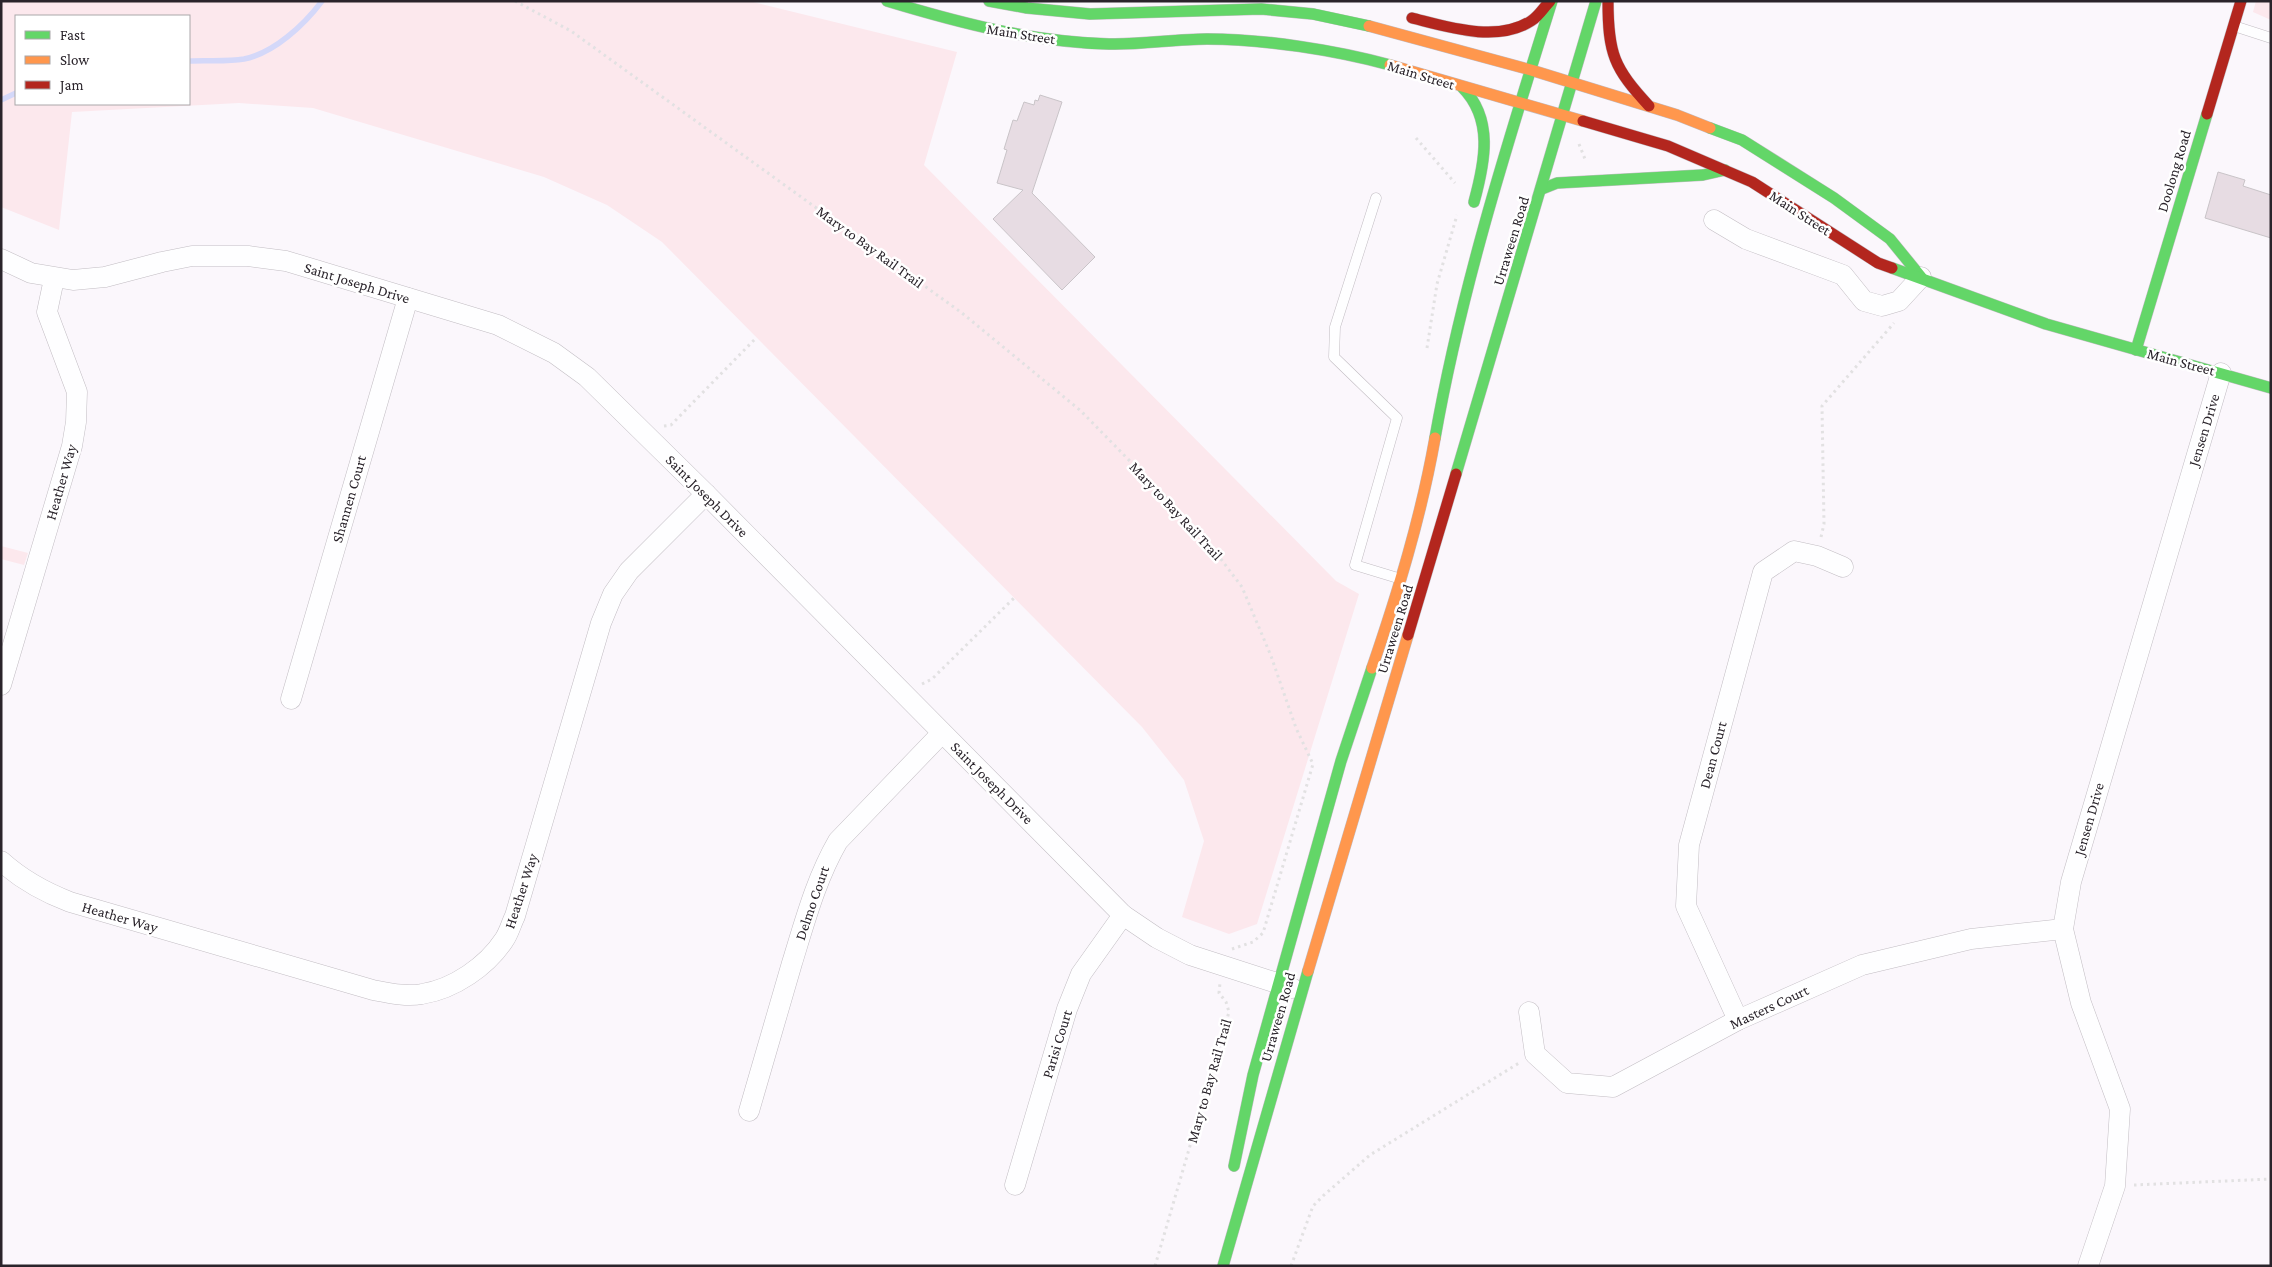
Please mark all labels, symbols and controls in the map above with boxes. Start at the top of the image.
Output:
legend [15,15,190,105]
street label: Main Street [986,21,1058,47]
text: Fast [60,27,86,43]
text: Slow [60,52,90,68]
street label: Main Street [1386,57,1457,93]
text: Jam [58,77,83,94]
street label: Doolong Road [2154,128,2195,214]
street label: Main Street [1767,187,1834,239]
street label: Urraween Road [1490,194,1532,287]
street label: Mary to Bay Rail Trail [813,203,927,292]
street label: Saint Joseph Drive [302,259,412,308]
street label: Main Street [2145,345,2218,379]
street label: Jensen Drive [2185,391,2224,470]
street label: Heather Way [43,442,80,522]
street label: Saint Joseph Drive [662,452,752,541]
street label: Shannen Court [329,453,369,544]
street label: Mary to Bay Rail Trail [1126,459,1226,564]
street label: Urraween Road [1374,582,1416,675]
street label: Dean Court [1696,719,1730,790]
street label: Saint Joseph Drive [947,739,1037,828]
street label: Jensen Drive [2070,780,2108,859]
street label: Heather Way [501,851,542,931]
street label: Delmo Court [792,863,832,942]
street label: Heather Way [80,899,160,936]
street label: Urraween Road [1258,970,1298,1064]
street label: Masters Court [1727,981,1812,1032]
street label: Parisi Court [1039,1007,1075,1080]
street label: Mary to Bay Rail Trail [1184,1017,1235,1145]

